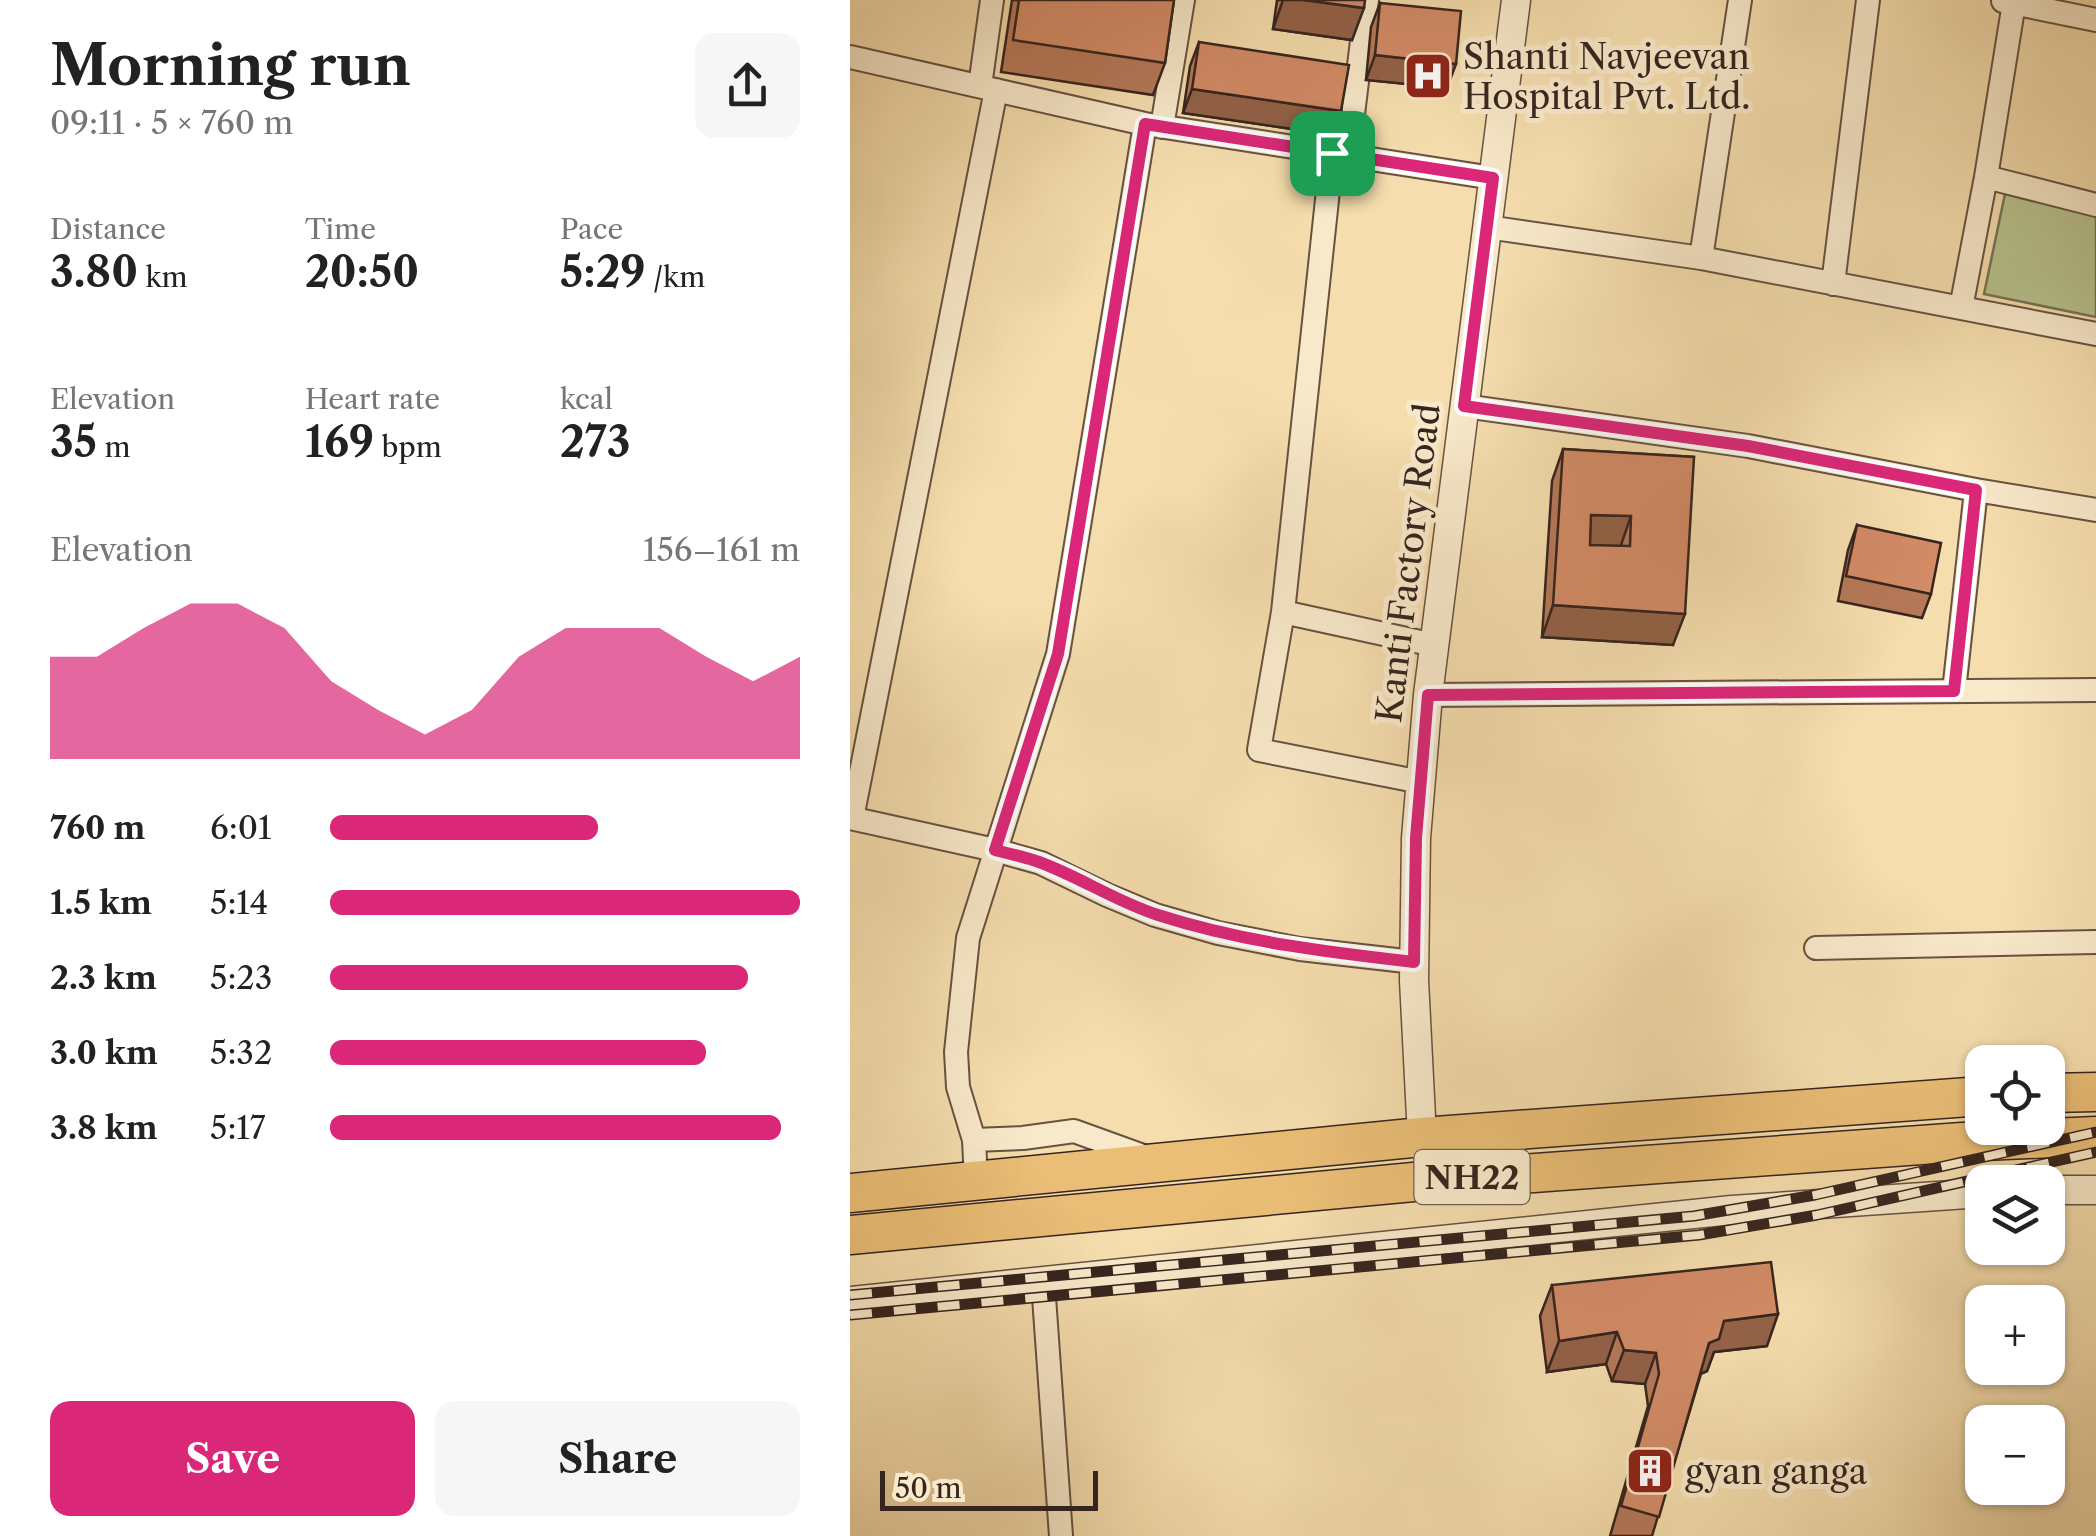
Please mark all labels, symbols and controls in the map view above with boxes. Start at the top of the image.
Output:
text: Morning run [50,32,411,99]
button: share [695,33,800,138]
place label: Shanti Navjeevan Hospital Pvt. Ltd. [1463,35,1750,118]
hospital icon: Shanti Navjeevan Hospital Pvt. Ltd. [1402,50,1454,102]
text: 09:11 · 5 × 760 m [50,103,293,142]
pin [1290,111,1375,196]
icon: arrive [1305,126,1360,181]
text: Distance [50,212,166,246]
text: Time [305,212,376,246]
text: Pace [560,212,623,246]
text: 3.80 [50,246,138,298]
text: 20:50 [305,246,419,298]
text: 5:29 [560,246,646,298]
text: km [138,260,188,294]
text: /km [646,260,705,294]
text: Elevation [50,382,175,416]
text: Heart rate [305,382,440,416]
text: kcal [560,382,613,416]
street label: Kanti Factory Road [1367,401,1449,725]
text: 35 [50,416,97,468]
text: 169 [305,416,374,468]
text: 273 [560,416,630,468]
text: m [97,430,130,464]
text: bpm [374,430,442,464]
text: Elevation [50,530,193,569]
text: 156–161 m [643,530,800,569]
text: 760 m [50,808,145,847]
text: 6:01 [210,808,271,847]
text: 1.5 km [50,883,152,922]
text: 5:14 [210,883,268,922]
text: 2.3 km [50,958,157,997]
text: 5:23 [210,958,272,997]
text: 3.0 km [50,1033,158,1072]
text: 5:32 [210,1033,272,1072]
map controls [1965,1045,2065,1505]
button: locate [1965,1045,2065,1145]
text: 3.8 km [50,1108,158,1147]
text: 5:17 [210,1108,266,1147]
road number: NH22 [1414,1150,1530,1204]
button: layers [1965,1165,2065,1265]
button: + [1965,1285,2065,1385]
button: Save [50,1401,415,1516]
button: Share [435,1401,800,1516]
button: − [1965,1405,2065,1505]
building icon: gyan ganga [1624,1445,1676,1497]
place label: gyan ganga [1685,1450,1868,1493]
scale bar [880,1466,1098,1510]
text: 50 m [895,1471,962,1505]

